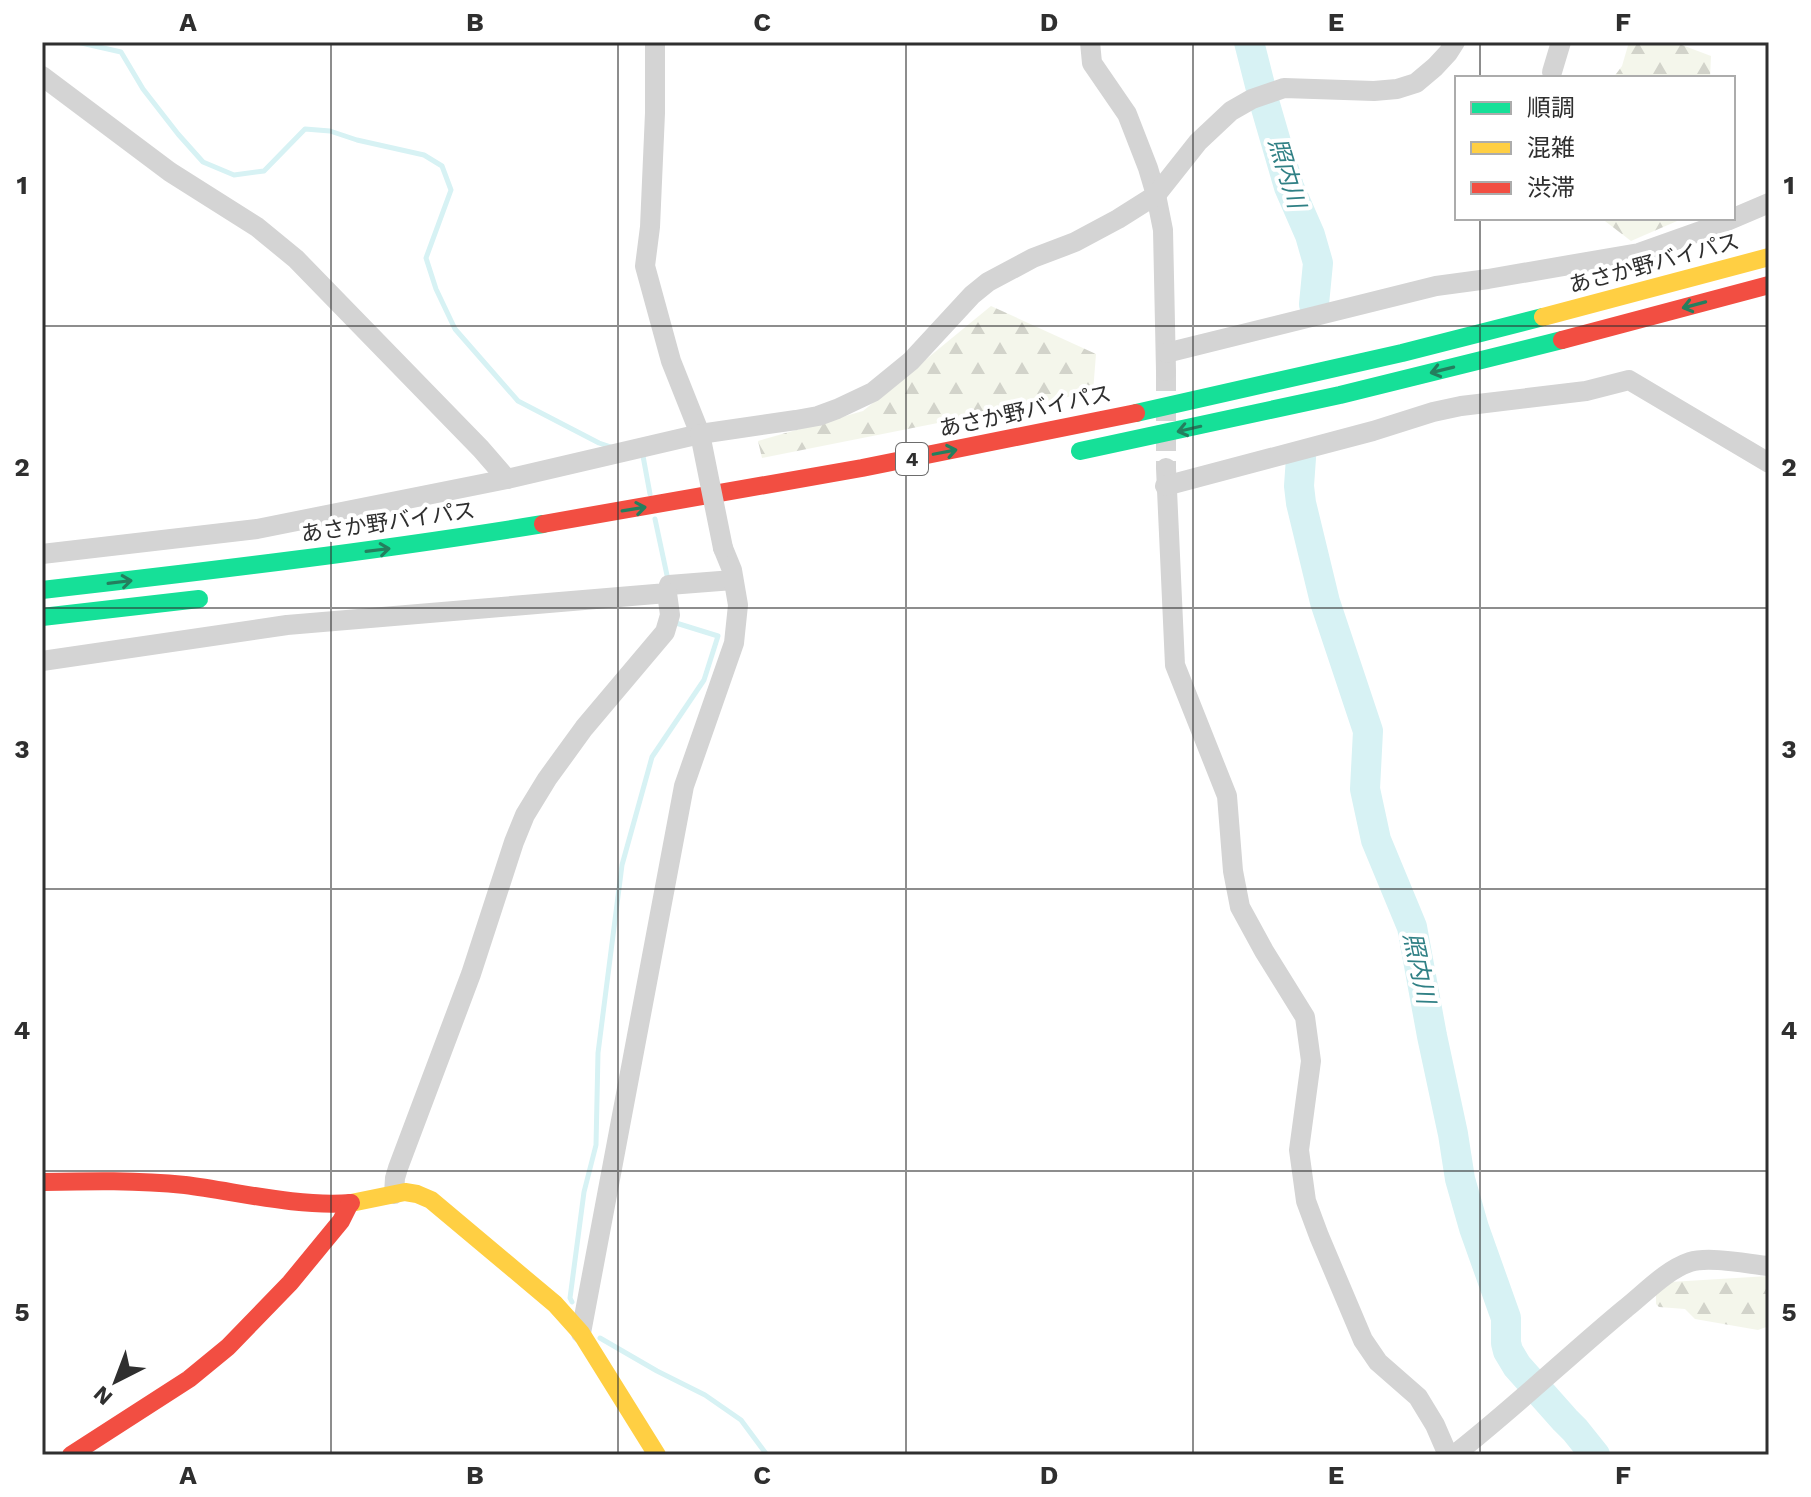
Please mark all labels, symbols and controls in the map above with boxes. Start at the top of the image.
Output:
text: A [179,7,197,37]
text: B [466,7,484,37]
text: C [753,7,771,37]
text: D [1040,7,1058,37]
text: E [1328,7,1344,37]
text: F [1615,7,1631,37]
legend [1455,76,1735,220]
text: 順調 [1527,94,1575,122]
water label: 照内川 [1263,134,1312,214]
text: 混雑 [1527,134,1575,162]
text: 1 [16,170,28,200]
text: 1 [1783,170,1795,200]
text: 渋滞 [1527,174,1575,202]
street label: あさか野バイパス [1566,228,1742,298]
one-way arrow [1681,298,1707,313]
one-way arrow [1430,363,1455,378]
street label: あさか野バイパス [937,381,1113,441]
one-way arrow [1176,422,1202,437]
road number: 4 [896,443,928,475]
one-way arrow [932,444,957,459]
text: 2 [14,452,30,482]
text: 2 [1781,452,1797,482]
street label: あさか野バイパス [299,497,477,547]
one-way arrow [621,501,647,516]
one-way arrow [364,542,390,557]
one-way arrow [106,574,132,589]
text: 3 [14,734,30,764]
text: 3 [1781,734,1797,764]
water label: 照内川 [1398,930,1441,1009]
text: 4 [14,1015,31,1045]
text: 4 [1781,1015,1798,1045]
text: 5 [14,1297,30,1327]
text: 5 [1781,1297,1797,1327]
north arrow [76,1341,156,1421]
text: N [89,1381,117,1410]
text: A [179,1460,197,1490]
text: B [466,1460,484,1490]
text: C [753,1460,771,1490]
text: D [1040,1460,1058,1490]
text: E [1328,1460,1344,1490]
text: F [1615,1460,1631,1490]

